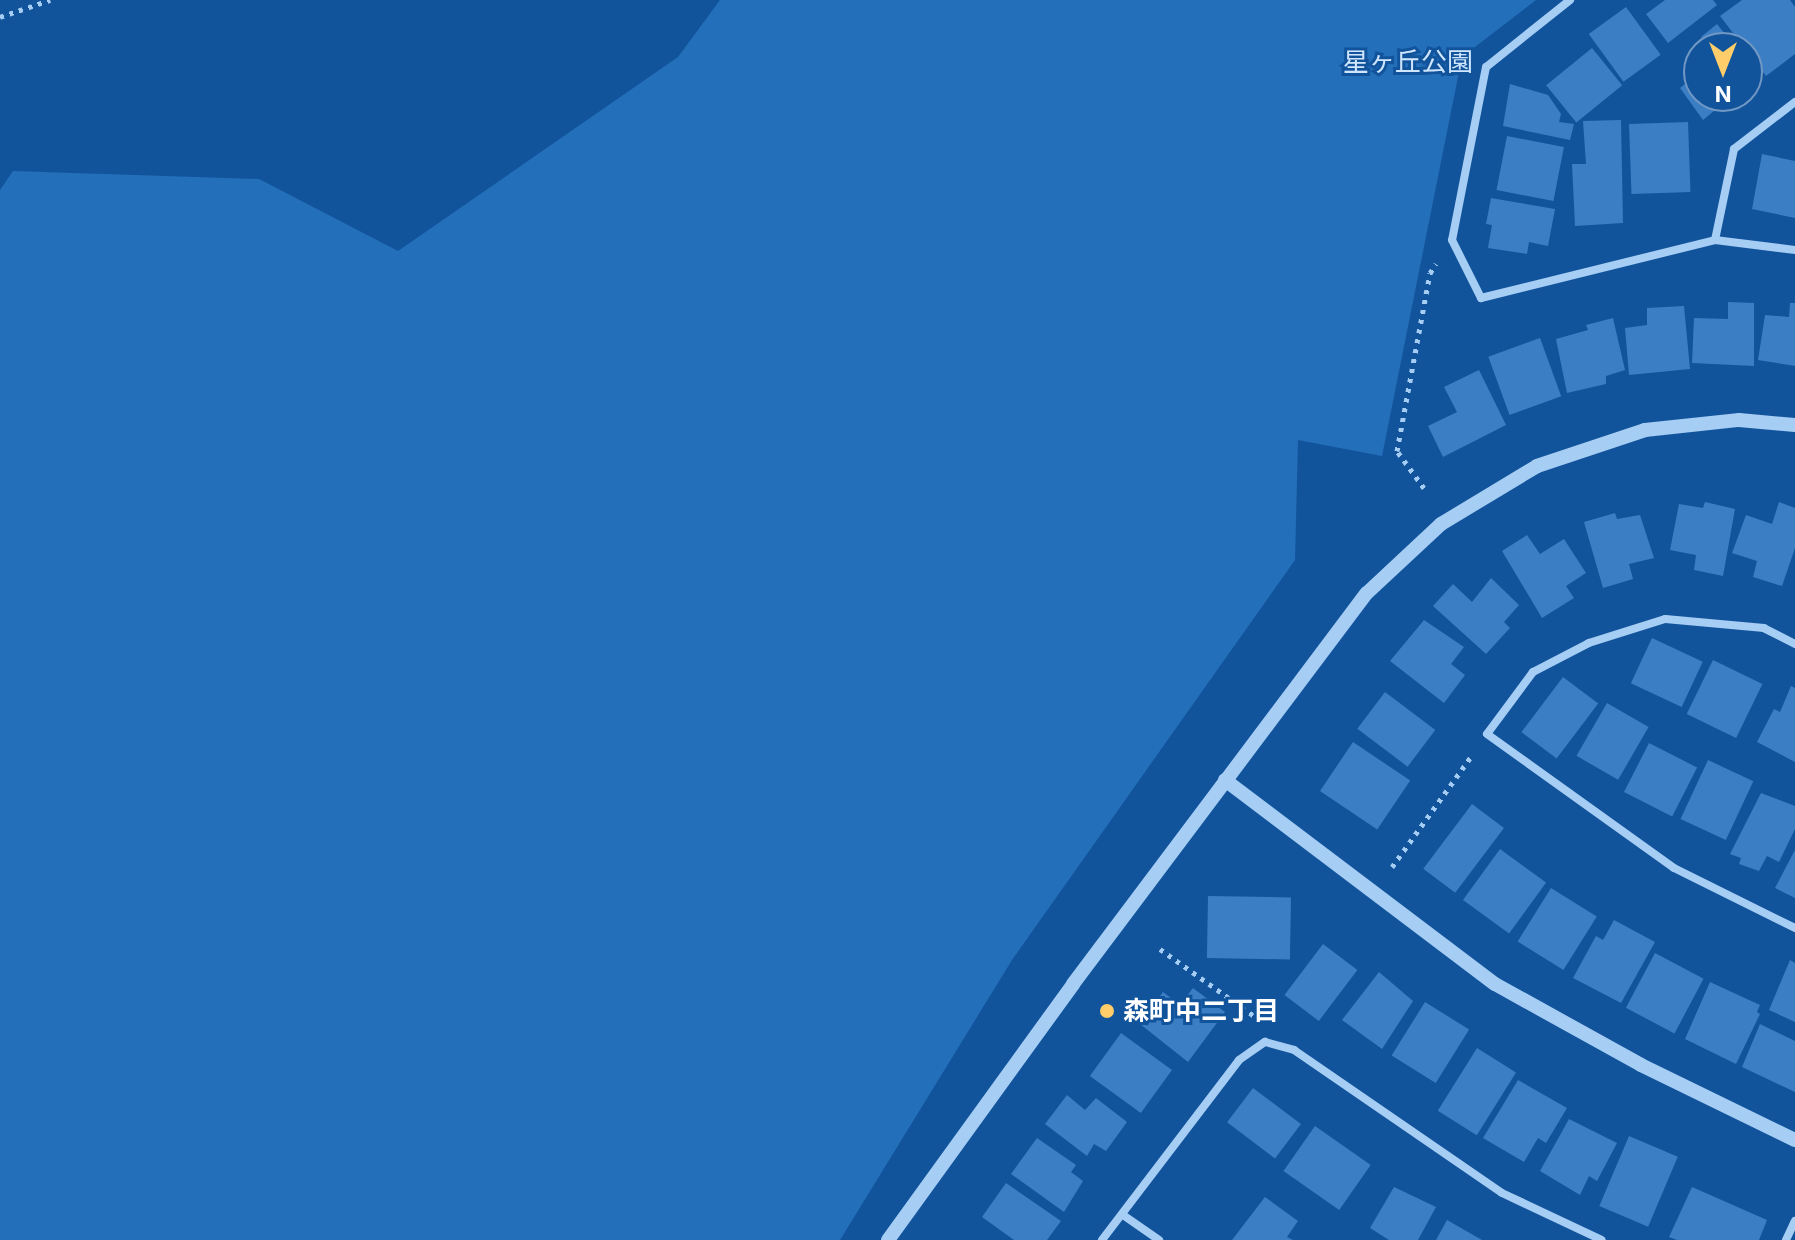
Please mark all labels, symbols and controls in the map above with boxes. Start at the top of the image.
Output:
north arrow [1683,32,1763,112]
park label: 星ヶ丘公園 [1343,46,1473,78]
text: N [1715,81,1731,107]
place label: 森町中二丁目 [1123,995,1279,1027]
marker: 森町中二丁目 [1098,1002,1116,1020]

